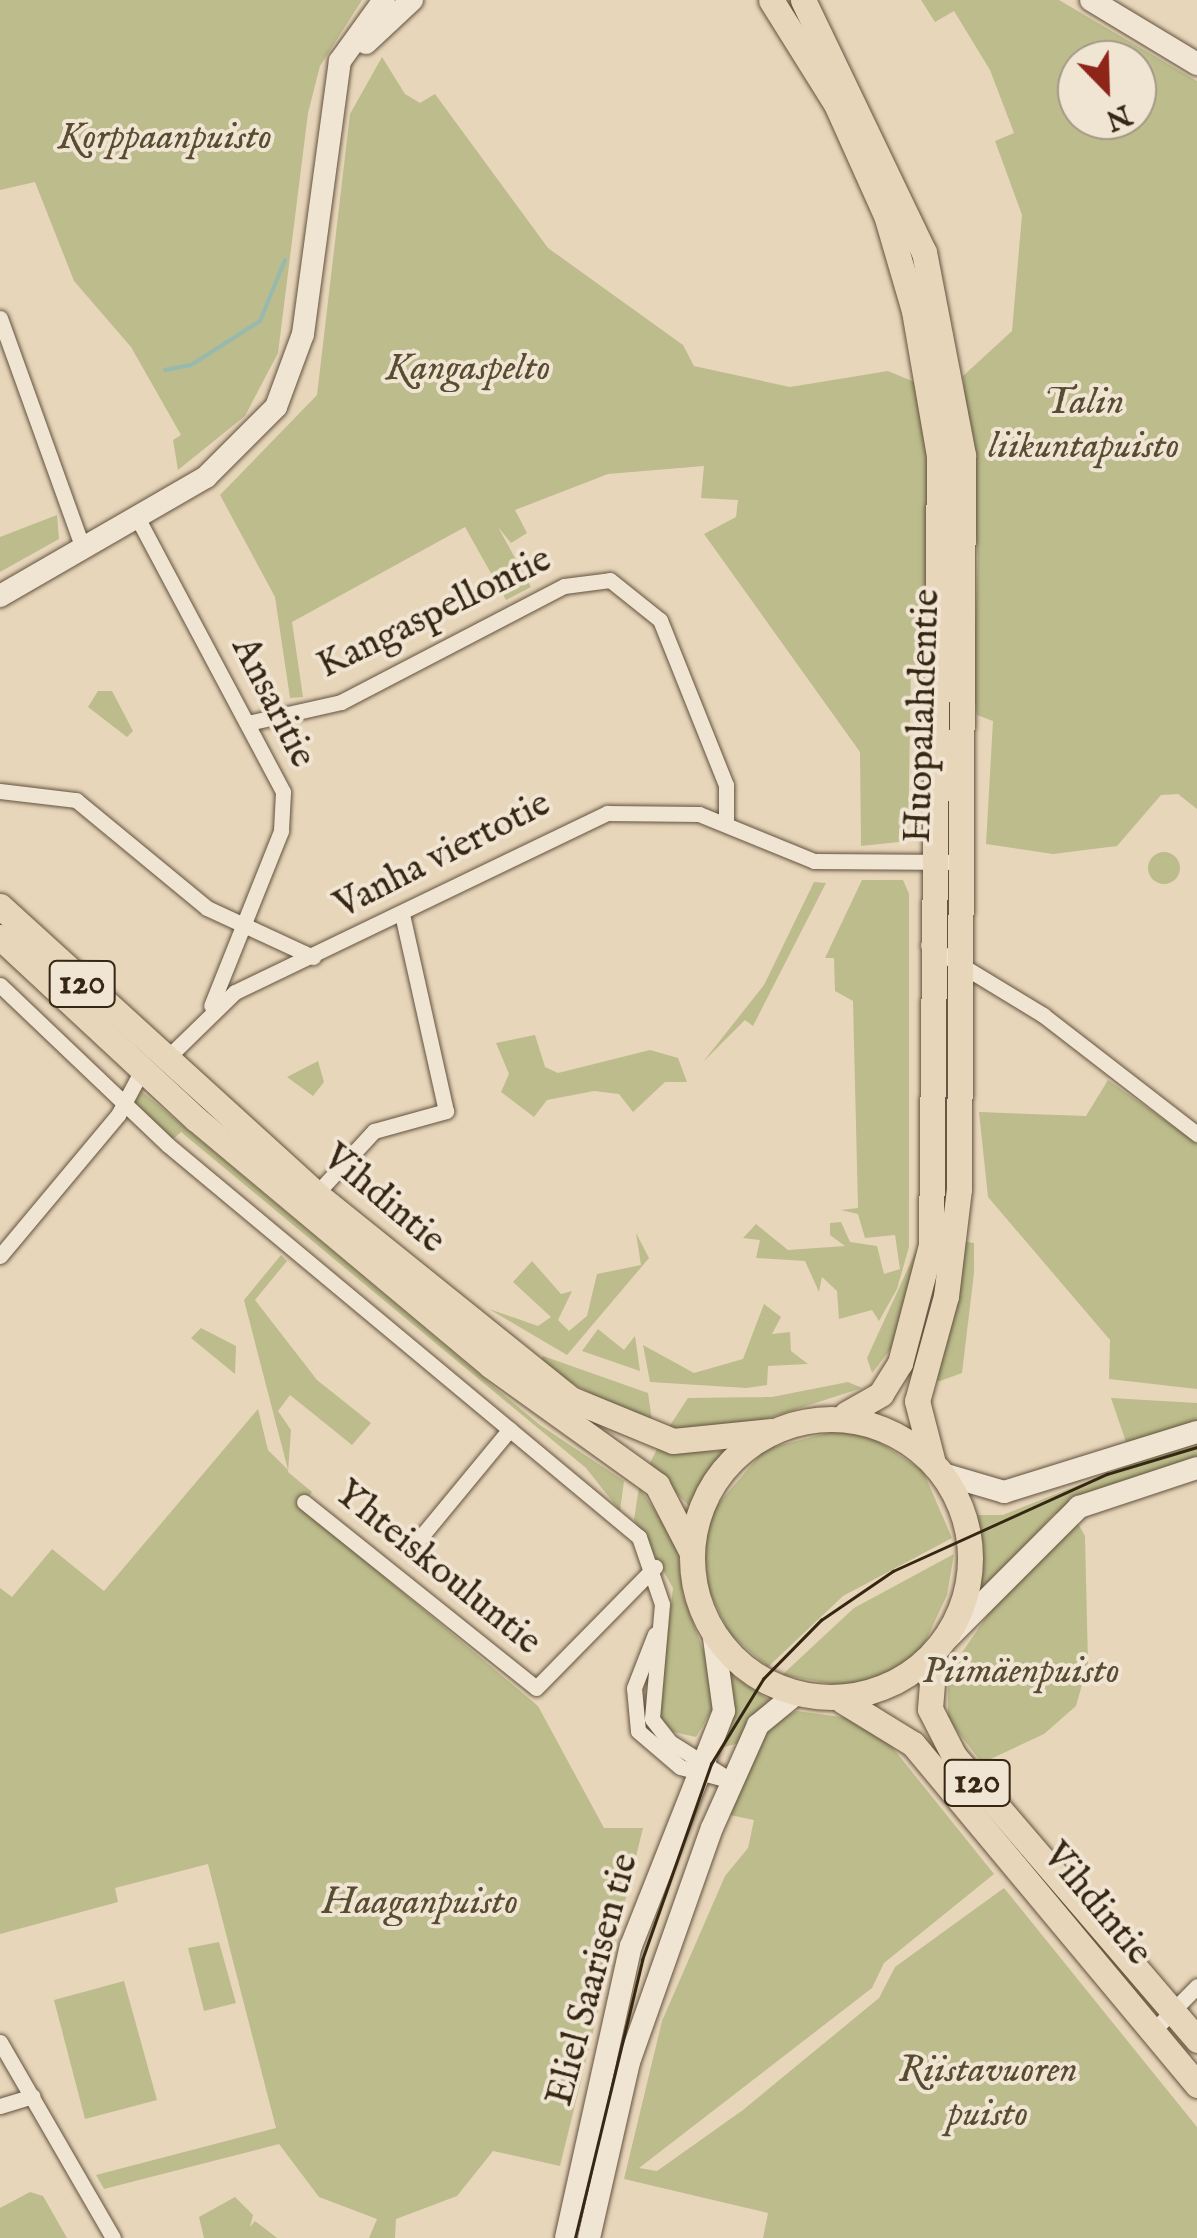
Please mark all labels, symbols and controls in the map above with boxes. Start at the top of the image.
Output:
north arrow [1057,40,1157,140]
text: N [1100,95,1136,137]
park label: Korppaanpuisto [58,116,272,162]
park label: Kangaspelto [386,347,550,393]
park label: Talin liikuntapuisto [989,381,1179,470]
street label: Kangaspellontie [311,538,559,690]
street label: Huopalahdentie [897,588,951,844]
street label: Ansaritie [220,630,324,776]
street label: Vanha viertotie [327,782,559,930]
road number: 120 [47,954,117,1014]
street label: Vihdintie [312,1136,454,1264]
street label: Yhteiskouluntie [325,1472,549,1666]
park label: Piimäenpuisto [922,1650,1120,1696]
road number: 120 [942,1753,1012,1813]
street label: Vihdintie [1032,1834,1160,1976]
street label: Eliel Saarisen tie [538,1849,650,2111]
park label: Haaganpuisto [322,1881,518,1927]
park label: Riistavuoren puisto [899,2049,1077,2138]

